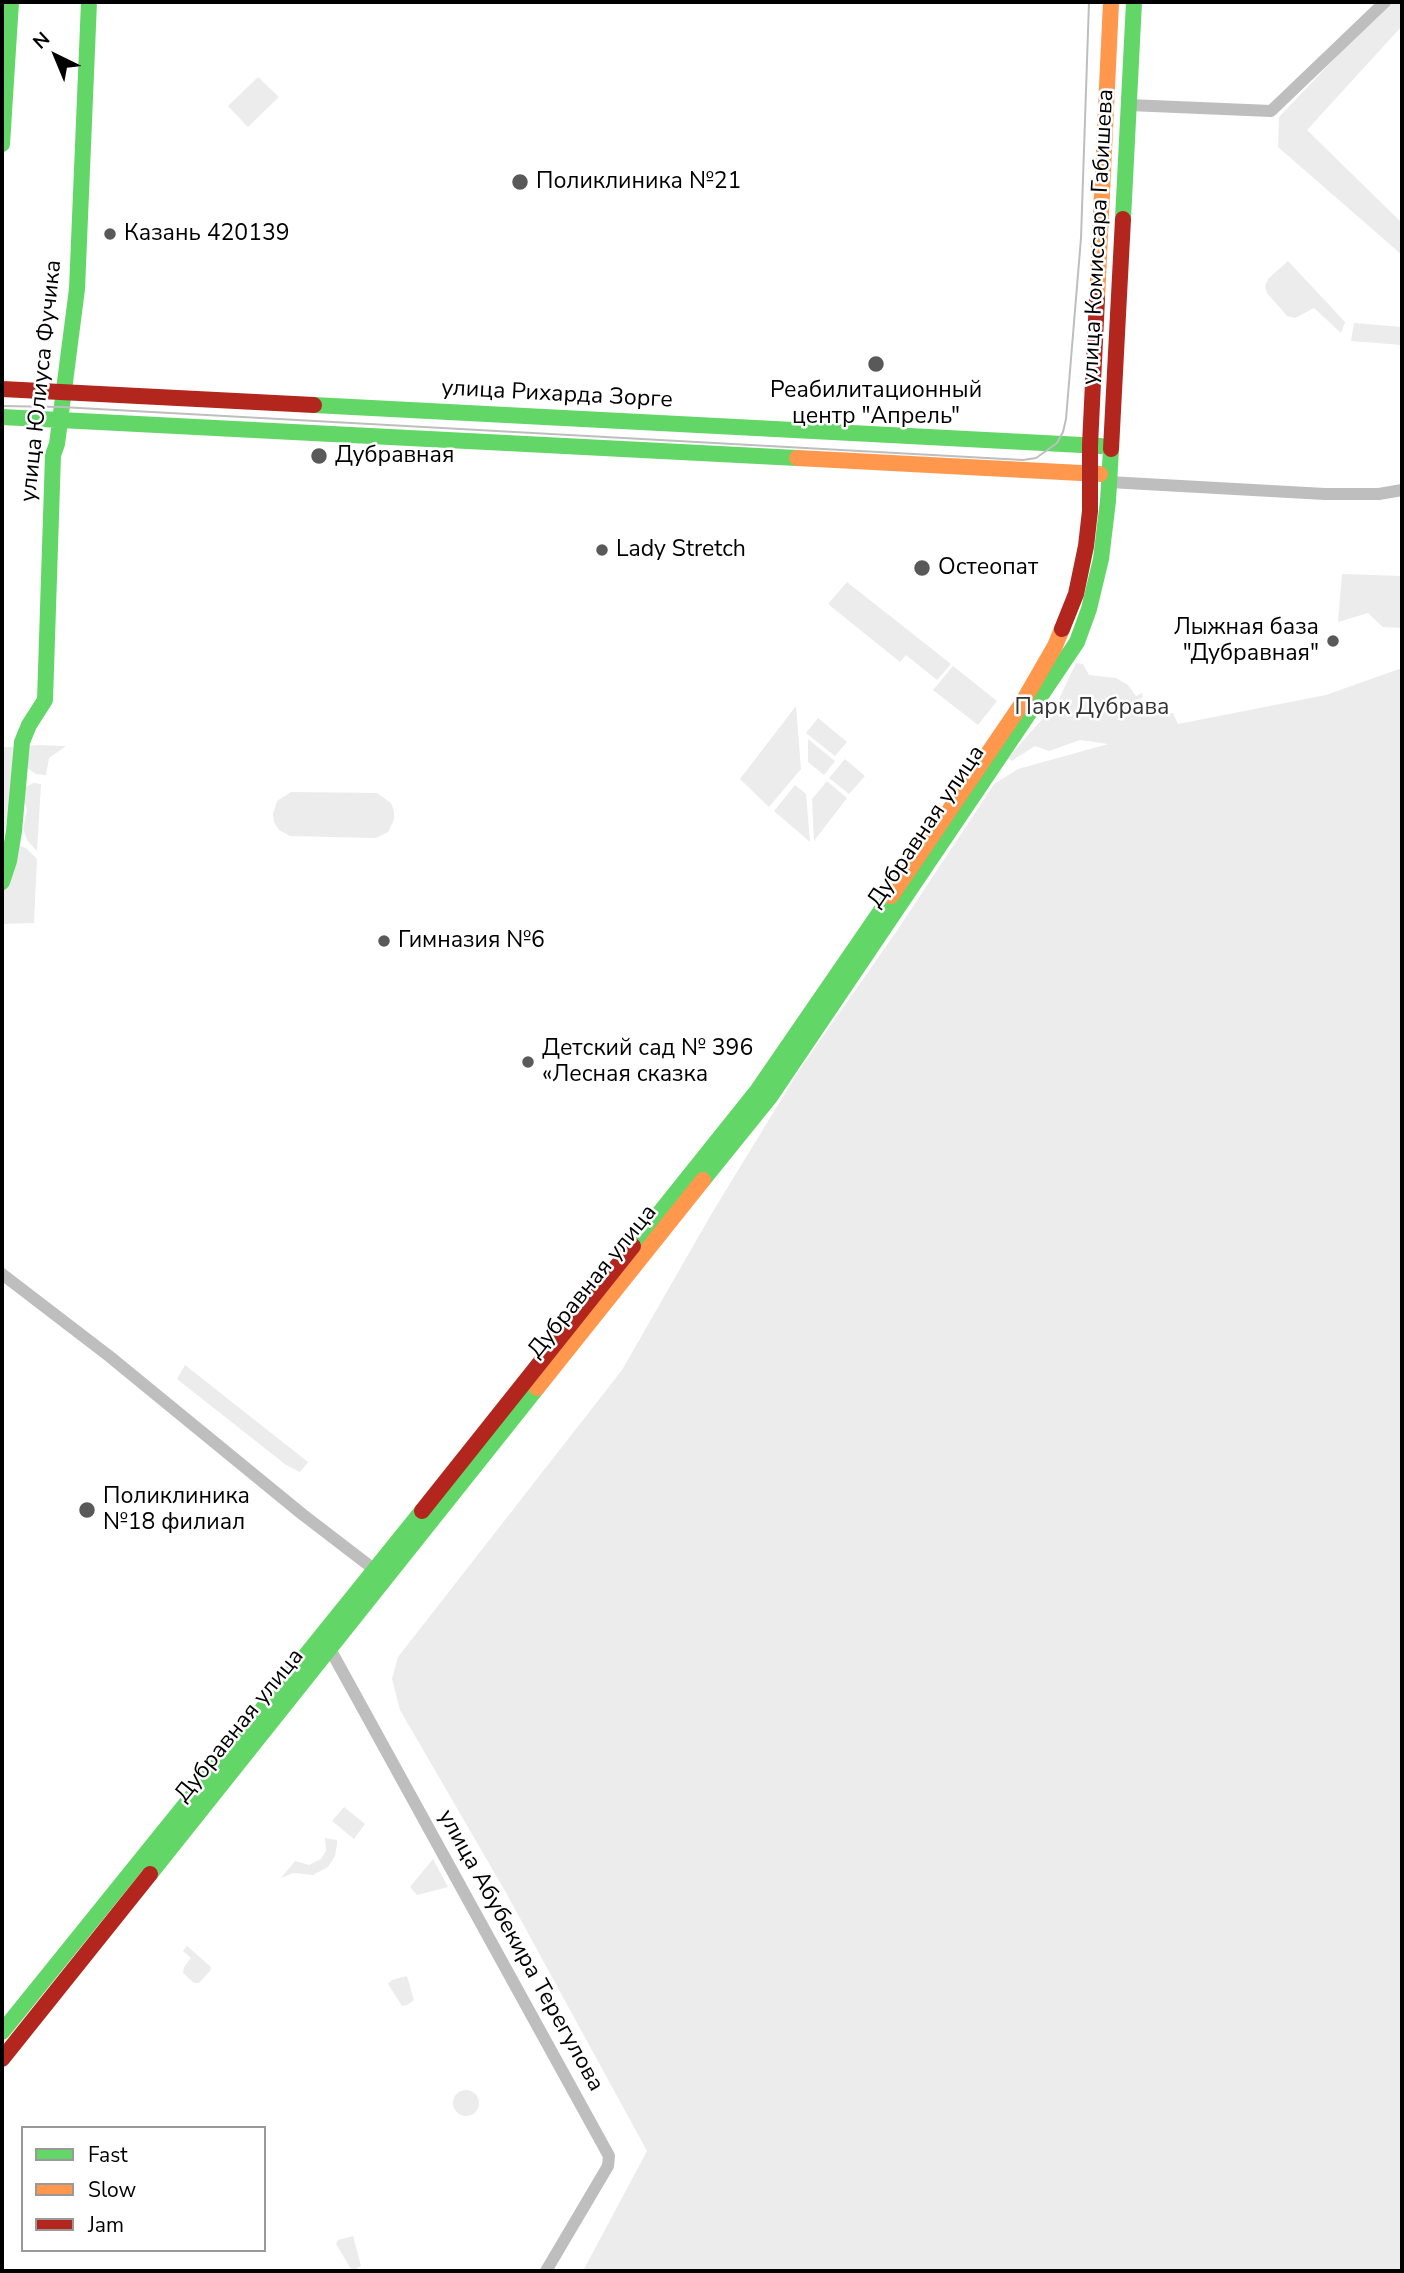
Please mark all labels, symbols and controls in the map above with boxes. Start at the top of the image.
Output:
north arrow [21,21,91,91]
text: N [28,26,56,55]
street label: улица Комиссара Габишева [1077,88,1121,386]
place label: Поликлиника №21 [536,168,741,196]
marker: Поликлиника №21 [510,172,530,192]
place label: Казань 420139 [124,220,290,248]
marker: Казань 420139 [102,226,118,242]
street label: улица Юлиуса Фучика [16,259,68,503]
marker: Реабилитационный центр "Апрель" [866,354,886,374]
street label: улица Рихарда Зорге [441,375,673,415]
place label: Реабилитационный центр "Апрель" [770,377,982,431]
place label: Дубравная [335,442,454,470]
marker: Дубравная [309,446,329,466]
place label: Lady Stretch [616,536,746,564]
marker: Lady Stretch [594,542,610,558]
place label: Остеопат [938,554,1038,582]
marker: Остеопат [912,558,932,578]
place label: Лыжная база "Дубравная" [1174,614,1319,668]
marker: Лыжная база "Дубравная" [1325,633,1341,649]
park label: Парк Дубрава [1015,694,1169,722]
street label: Дубравная улица [863,741,991,913]
place label: Гимназия №6 [398,927,545,955]
marker: Гимназия №6 [376,933,392,949]
place label: Детский сад № 396 «Лесная сказка [542,1035,753,1089]
marker: Детский сад № 396 «Лесная сказка [520,1054,536,1070]
street label: Дубравная улица [523,1200,663,1364]
place label: Поликлиника №18 филиал [103,1483,250,1537]
marker: Поликлиника №18 филиал [77,1500,97,1520]
street label: Дубравная улица [170,1644,310,1808]
street label: улица Абубекира Терегулова [431,1805,609,2097]
legend [21,2126,266,2252]
text: Fast [88,2141,128,2169]
text: Slow [88,2176,136,2204]
text: Jam [88,2211,124,2239]

